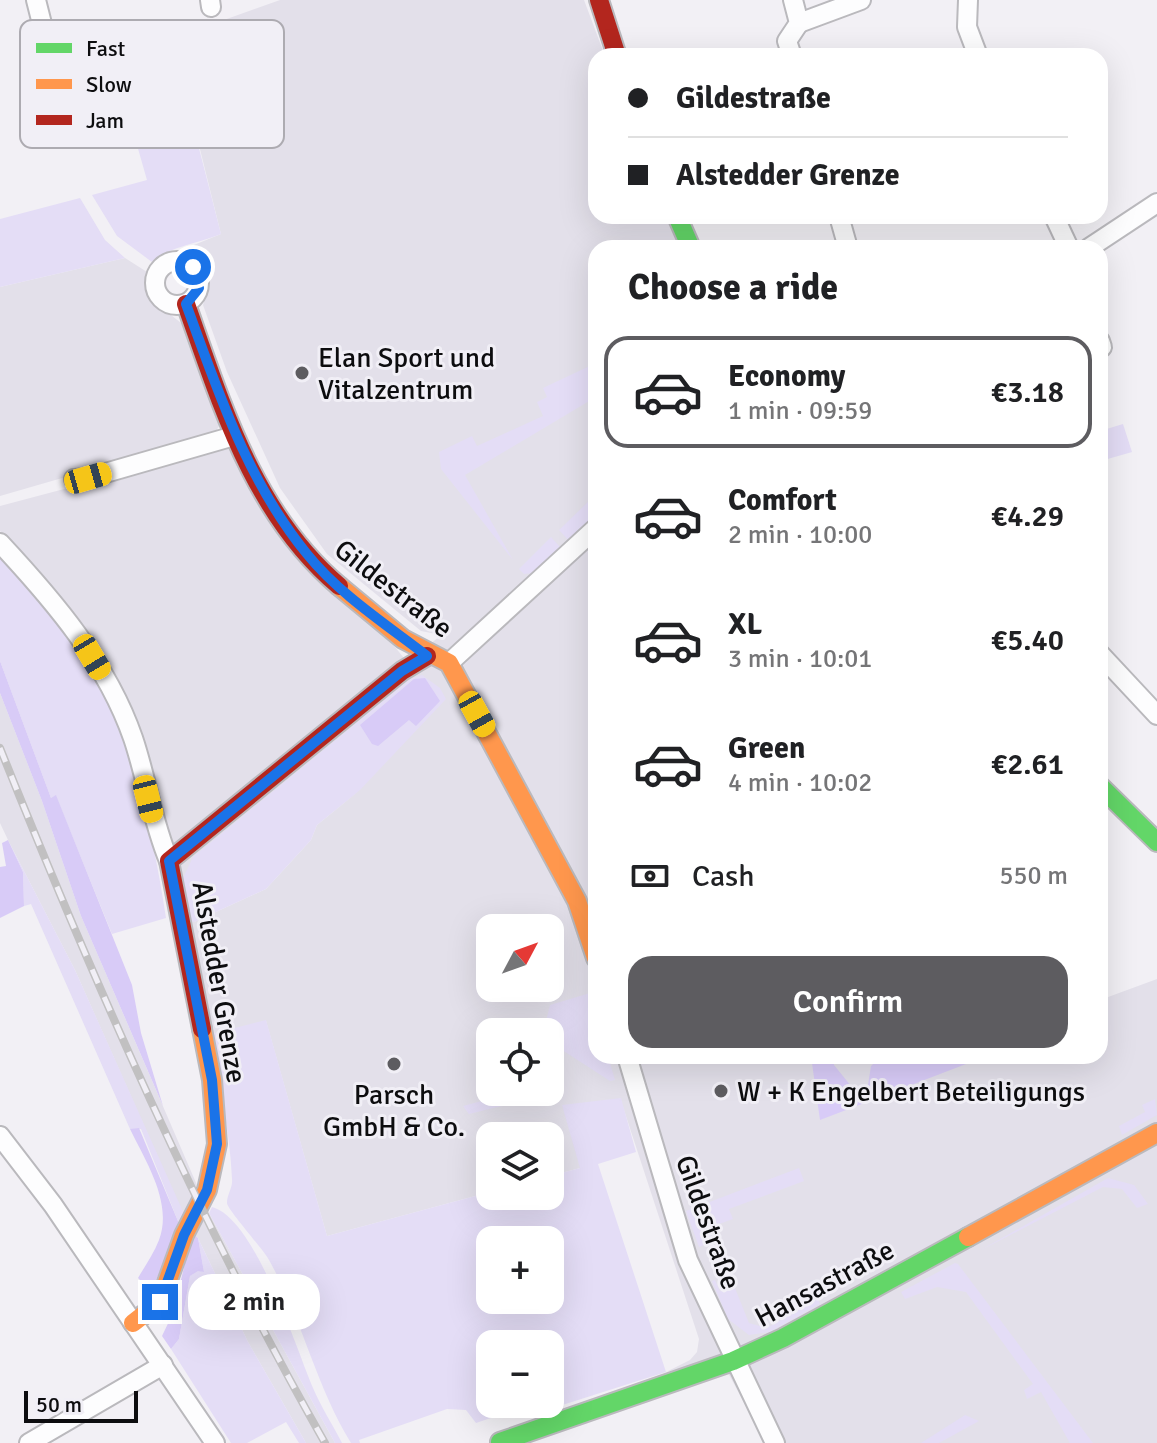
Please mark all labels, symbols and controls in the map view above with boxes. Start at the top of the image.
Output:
legend [20,20,284,148]
text: Fast [86,35,126,62]
text: Slow [86,71,132,98]
text: Gildestraße [676,80,831,117]
text: Jam [86,107,124,134]
text: Alstedder Grenze [676,157,900,194]
route start [175,249,211,285]
text: Choose a ride [628,265,838,310]
place label: Elan Sport und Vitalzentrum [318,341,495,407]
icon: car [632,356,704,428]
text: Economy [728,358,845,395]
marker: Elan Sport und Vitalzentrum [293,364,311,382]
text: €3.18 [991,374,1064,411]
text: 1 min · 09:59 [728,395,872,427]
car [62,460,114,496]
icon: car [632,480,704,552]
text: Comfort [728,482,837,519]
text: €4.29 [991,498,1064,535]
text: 2 min · 10:00 [728,519,872,551]
street label: Gildestraße [328,532,459,645]
icon: car [632,604,704,676]
text: XL [728,606,762,643]
text: €5.40 [991,622,1064,659]
car [69,630,115,684]
text: 3 min · 10:01 [728,643,872,675]
car [455,687,499,741]
icon: car [632,728,704,800]
text: Green [728,730,805,767]
text: €2.61 [991,746,1064,783]
text: 4 min · 10:02 [728,767,872,799]
car [131,773,165,825]
icon: cash [628,854,672,898]
text: Cash [692,858,755,895]
text: 550 m [999,860,1068,892]
street label: Alstedder Grenze [185,879,253,1086]
north arrow [476,914,564,1002]
map controls [476,914,564,1418]
button: Confirm [628,956,1068,1048]
button: locate [476,1018,564,1106]
marker: Parsch GmbH & Co. [385,1055,403,1073]
place label: W + K Engelbert Beteiligungs [737,1075,1085,1109]
place label: Parsch GmbH & Co. [323,1078,465,1144]
marker: W + K Engelbert Beteiligungs [712,1082,730,1100]
button: layers [476,1122,564,1210]
street label: Gildestraße [668,1151,748,1294]
button: + [476,1226,564,1314]
street label: Hansastraße [749,1233,900,1335]
callout: 2 min [188,1274,320,1330]
route end [142,1284,178,1320]
text: 2 min [223,1286,285,1318]
button: − [476,1330,564,1418]
scale bar [24,1387,138,1423]
text: 50 m [36,1391,82,1418]

